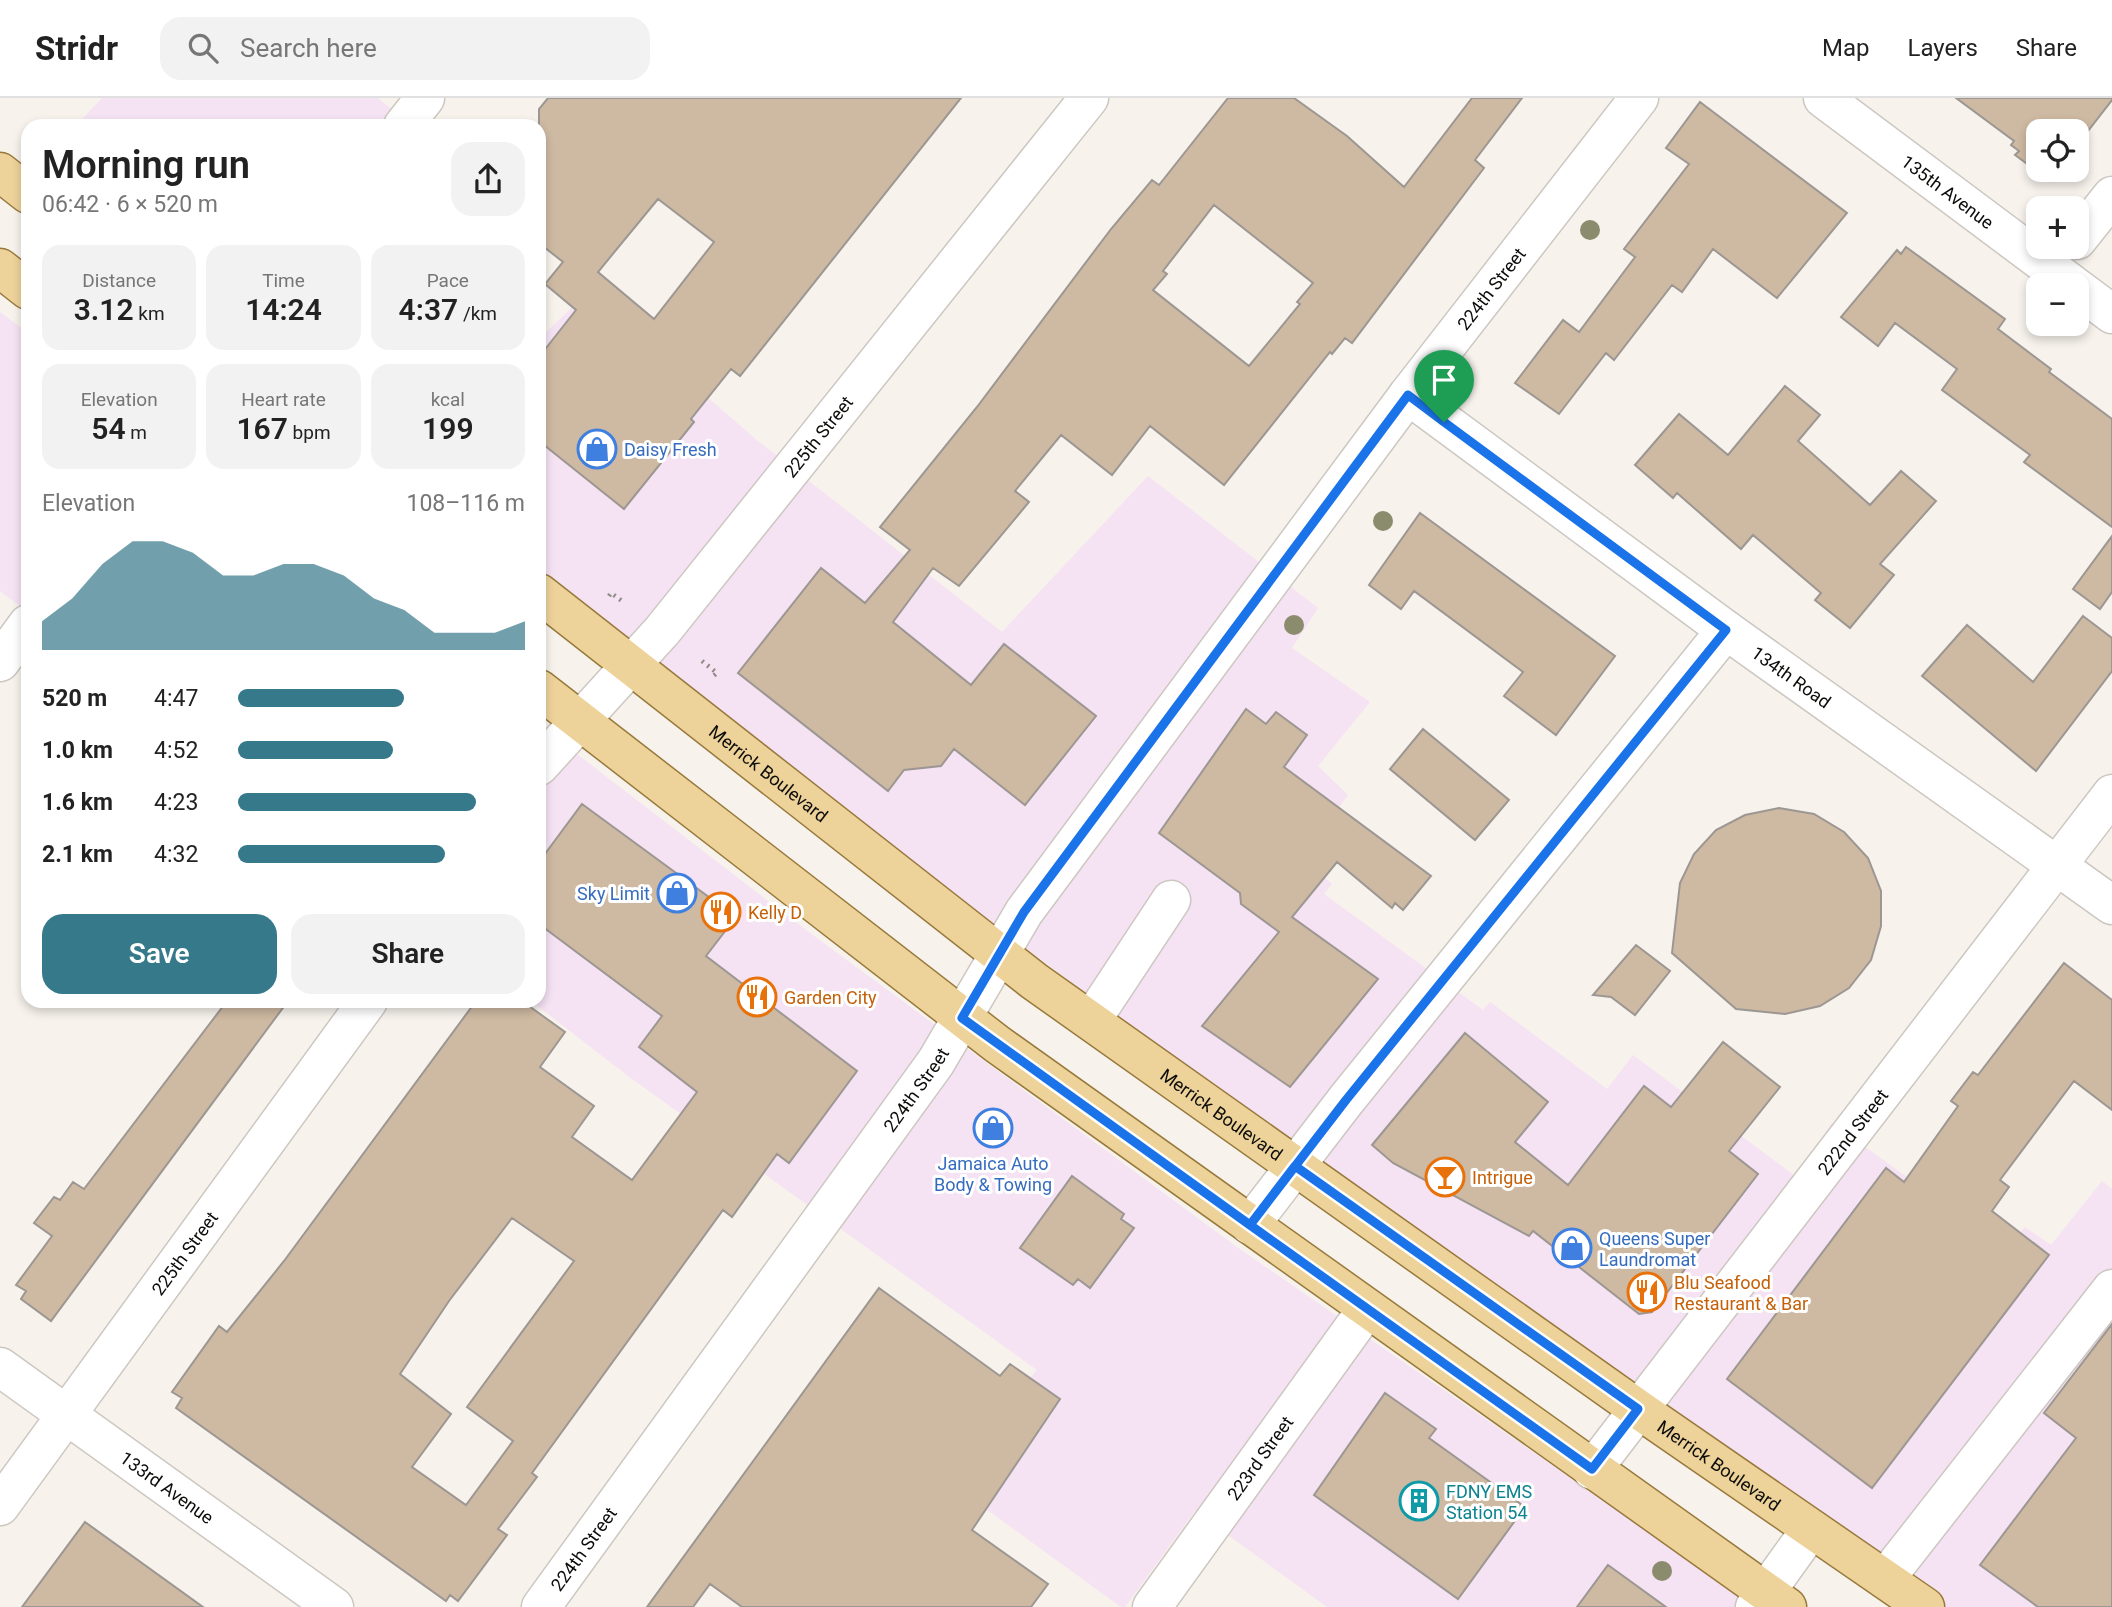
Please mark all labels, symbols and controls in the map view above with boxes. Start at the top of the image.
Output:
search box [160,17,650,80]
text: Stridr [35,29,118,68]
icon: search [184,29,222,67]
text: Search here [240,33,377,63]
text: Map [1822,34,1870,62]
text: Layers [1908,34,1978,62]
text: Share [2016,34,2077,62]
map controls [2026,119,2089,336]
button: locate [2026,119,2089,182]
button: share [451,142,525,216]
text: Morning run [42,143,250,187]
street label: 135th Avenue [1898,150,1998,233]
text: 06:42 · 6 × 520 m [42,191,218,218]
button: + [2026,196,2089,259]
street label: 224th Street [1452,243,1529,334]
text: Distance [82,269,156,292]
text: Time [262,269,305,292]
text: Pace [427,269,469,292]
button: − [2026,273,2089,336]
text: 3.12 [74,292,134,327]
text: 14:24 [245,292,322,327]
text: 4:37 [399,292,458,327]
text: km [134,302,165,325]
text: /km [458,302,497,325]
pin [1414,350,1474,422]
icon: arrive [1425,361,1463,399]
text: Elevation [81,388,158,411]
text: Heart rate [241,388,326,411]
text: kcal [431,388,465,411]
street label: 225th Street [779,391,857,481]
text: 54 [91,411,126,446]
text: 167 [236,411,288,446]
text: 199 [422,411,474,446]
text: m [126,421,147,444]
text: bpm [288,421,331,444]
shop icon: Daisy Fresh [576,428,618,470]
place label: Daisy Fresh [624,439,717,460]
text: Elevation [42,490,135,517]
text: 108–116 m [406,490,525,517]
street label: 134th Road [1748,642,1835,712]
text: 520 m [42,685,107,712]
text: 4:47 [154,685,198,712]
street label: Merrick Boulevard [705,720,832,826]
text: 1.0 km [42,737,113,764]
text: 4:52 [154,737,198,764]
text: 1.6 km [42,789,113,816]
text: 4:23 [154,789,198,816]
text: 2.1 km [42,841,113,868]
text: 4:32 [154,841,198,868]
shop icon: Sky Limit [656,872,698,914]
place label: Sky Limit [577,883,650,904]
restaurant icon: Kelly D [700,891,742,933]
place label: Kelly D [748,902,802,923]
button: Save [42,914,277,994]
button: Share [291,914,525,994]
restaurant icon: Garden City [736,976,778,1018]
place label: Garden City [784,987,877,1008]
street label: 224th Street [879,1044,953,1136]
street label: Merrick Boulevard [1157,1064,1287,1164]
street label: 222nd Street [1813,1084,1892,1179]
shop icon: Jamaica Auto Body & Towing [972,1107,1014,1149]
place label: Jamaica Auto Body & Towing [934,1153,1052,1195]
bar icon: Intrigue [1424,1156,1466,1198]
place label: Intrigue [1472,1167,1533,1188]
street label: 225th Street [147,1207,222,1299]
shop icon: Queens Super Laundromat [1551,1227,1593,1269]
place label: Queens Super Laundromat [1599,1228,1710,1270]
restaurant icon: Blu Seafood Restaurant & Bar [1626,1271,1668,1313]
place label: Blu Seafood Restaurant & Bar [1674,1272,1808,1314]
street label: 223rd Street [1222,1412,1297,1504]
street label: Merrick Boulevard [1654,1415,1785,1515]
street label: 133rd Avenue [117,1447,218,1528]
building icon: FDNY EMS Station 54 [1398,1480,1440,1522]
place label: FDNY EMS Station 54 [1446,1481,1533,1523]
street label: 224th Street [546,1503,621,1595]

